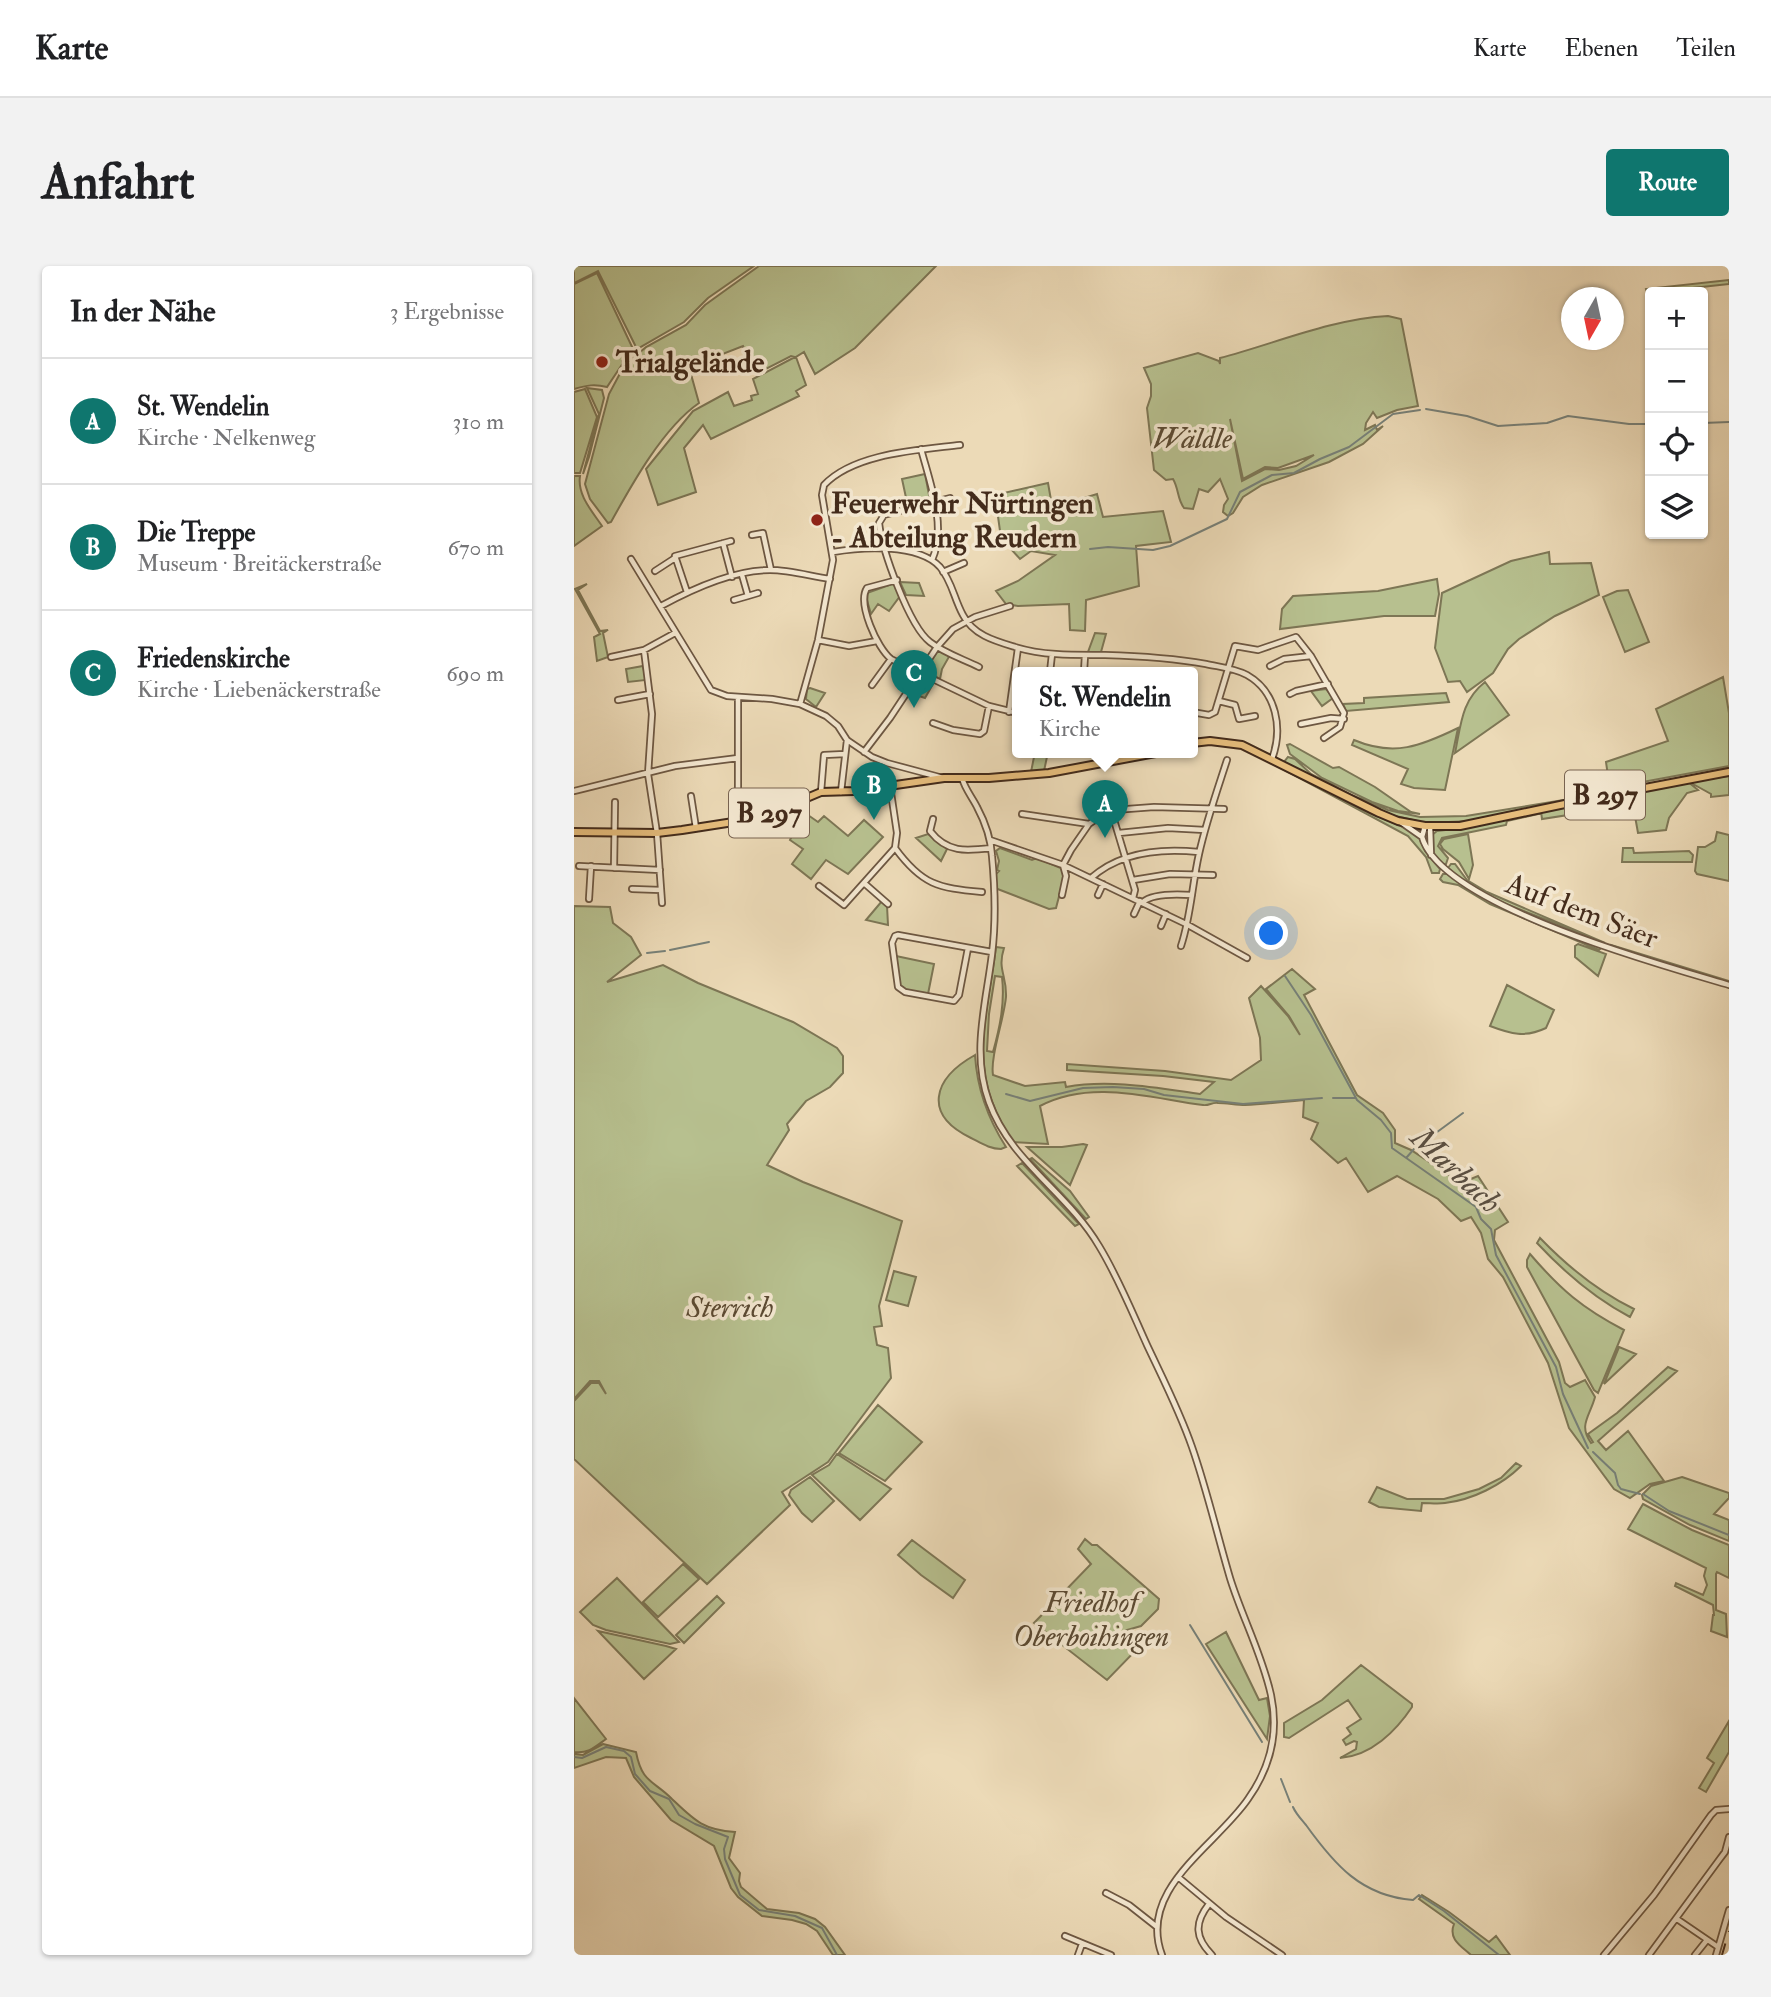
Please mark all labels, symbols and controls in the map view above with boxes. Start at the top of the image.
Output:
text: Karte [35,28,108,69]
text: Karte [1473,33,1526,64]
text: Ebenen [1564,33,1638,64]
text: Teilen [1676,33,1736,64]
button: Route [1606,149,1729,216]
text: Anfahrt [42,152,194,213]
north arrow [1561,287,1624,350]
map controls [1645,287,1708,539]
button: + [1645,287,1708,350]
text: In der Nähe [70,293,215,330]
text: 3 Ergebnisse [390,297,504,326]
place label: Trialgelände [615,344,765,381]
button: − [1645,350,1708,413]
marker: Trialgelände [594,354,610,370]
text: St. Wendelin [137,391,269,423]
text: A [86,407,100,436]
text: 310 m [453,407,504,436]
button: locate [1645,413,1708,476]
park label: Wäldle [1152,420,1233,457]
text: Kirche · Nelkenweg [137,423,315,452]
button: layers [1645,476,1708,539]
place label: Feuerwehr Nürtingen - Abteilung Reudern [831,485,1094,556]
marker: Feuerwehr Nürtingen - Abteilung Reudern [809,512,825,528]
text: Die Treppe [137,517,255,549]
text: B [85,533,101,562]
text: 670 m [447,533,504,562]
text: Museum · Breitäckerstraße [137,549,382,578]
text: Friedenskirche [137,643,290,675]
pin: C [891,650,937,708]
text: C [85,659,101,688]
text: 690 m [446,659,504,688]
popup [1012,667,1198,758]
text: Kirche · Liebenäckerstraße [137,675,381,704]
text: St. Wendelin [1039,682,1171,714]
text: Kirche [1039,714,1100,743]
pin: B [851,762,897,820]
road number: B 297 [1565,770,1645,820]
pin: A [1082,780,1128,838]
road number: B 297 [729,788,809,838]
street label: Auf dem Säer [1500,865,1663,957]
your location [1254,916,1288,950]
water label: Marbach [1401,1117,1510,1222]
park label: Sterrich [685,1289,774,1326]
park label: Friedhof Oberboihingen [1013,1584,1169,1655]

